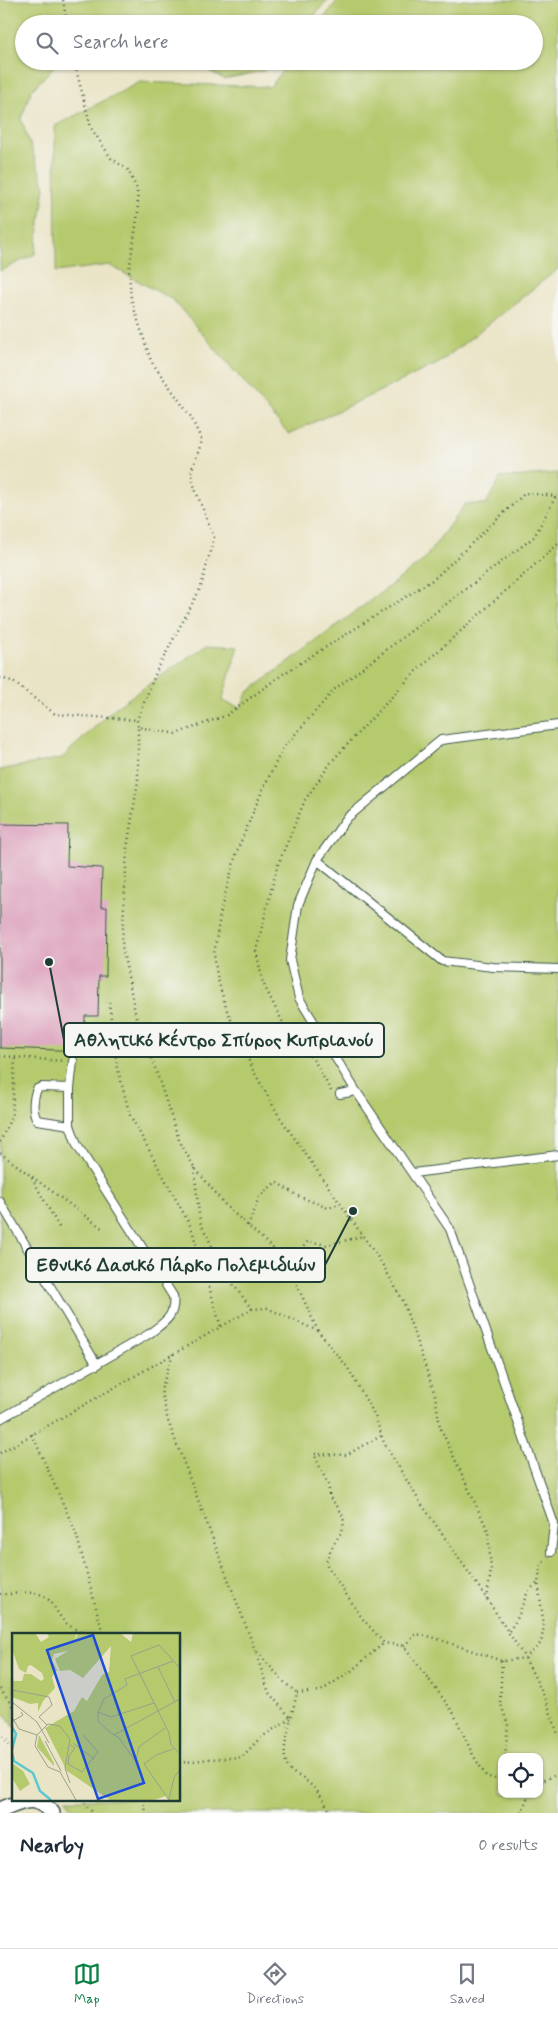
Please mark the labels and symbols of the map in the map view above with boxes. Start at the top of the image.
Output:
callout: Αθλητικό Κέντρο Σπύρος Κυπριανού [64,1023,384,1057]
text: Αθλητικό Κέντρο Σπύρος Κυπριανού [74,1028,374,1053]
callout: Εθνικό Δασικό Πάρκο Πολεμιδιών [26,1248,325,1282]
text: Εθνικό Δασικό Πάρκο Πολεμιδιών [37,1253,316,1278]
inset map [12,1633,180,1800]

